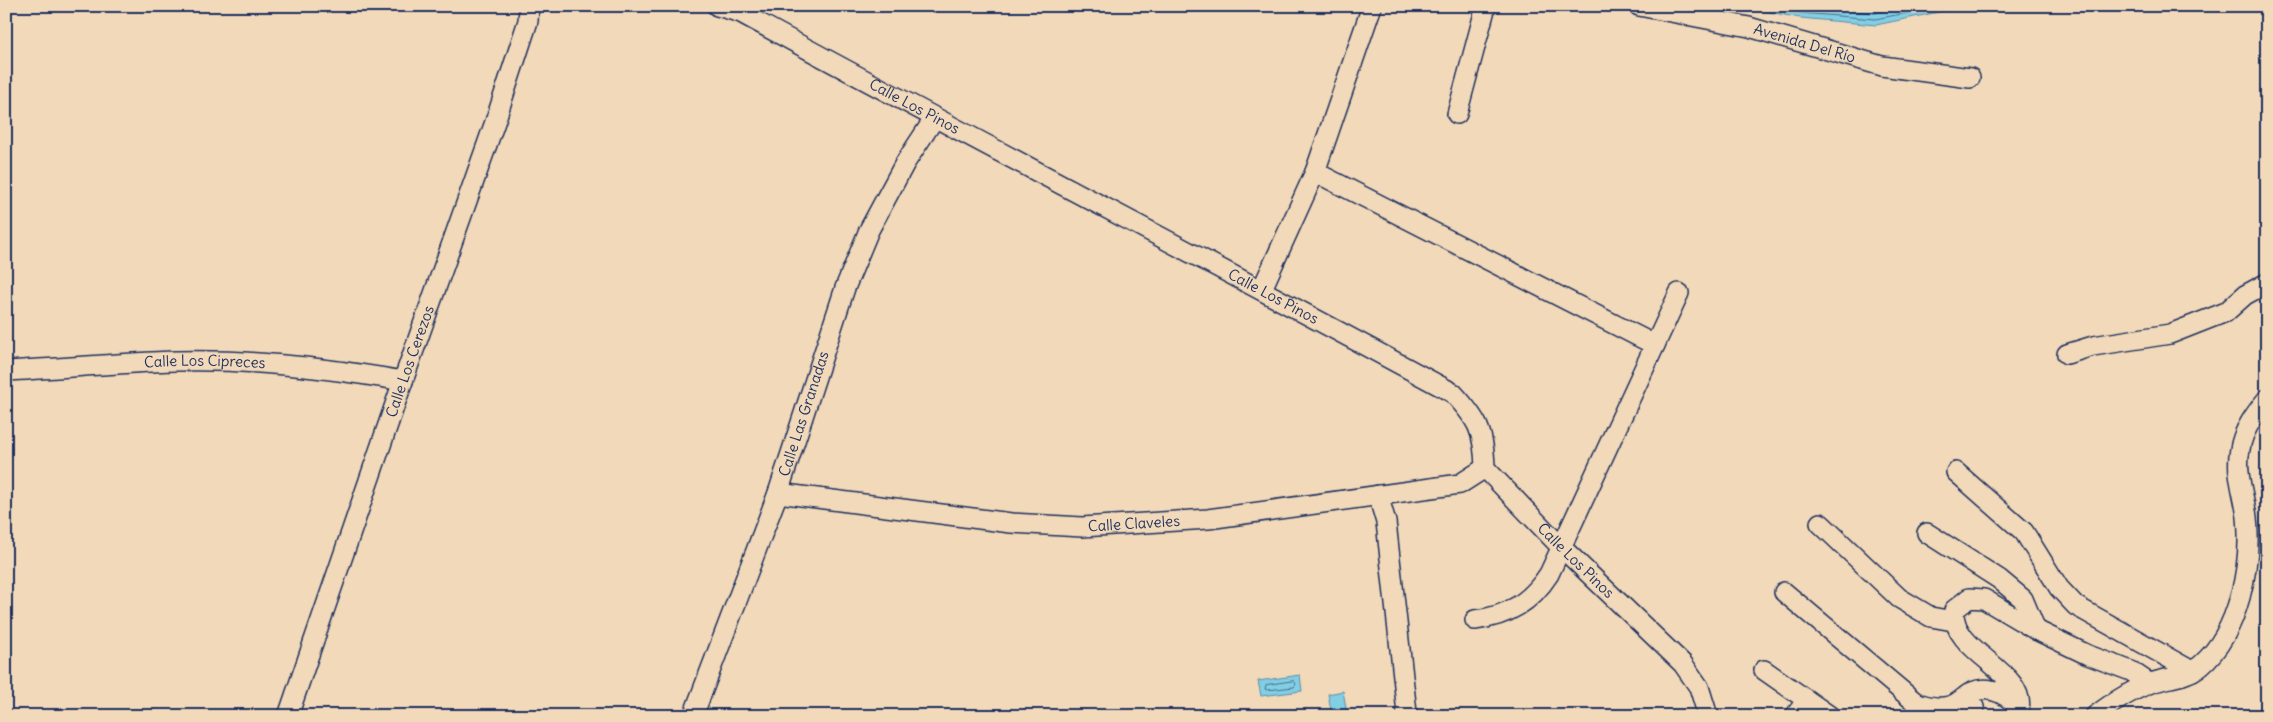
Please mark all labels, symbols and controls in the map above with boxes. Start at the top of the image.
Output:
street label: Avenida Del Río [1752,19,1858,67]
street label: Calle Los Pinos [866,74,963,138]
street label: Calle Los Pinos [1225,264,1322,328]
street label: Calle Los Cerezos [381,303,438,420]
street label: Calle Las Granadas [774,348,833,479]
street label: Calle Los Cipreces [144,351,266,372]
street label: Calle Claveles [1087,511,1181,536]
street label: Calle Los Pinos [1534,519,1619,602]

